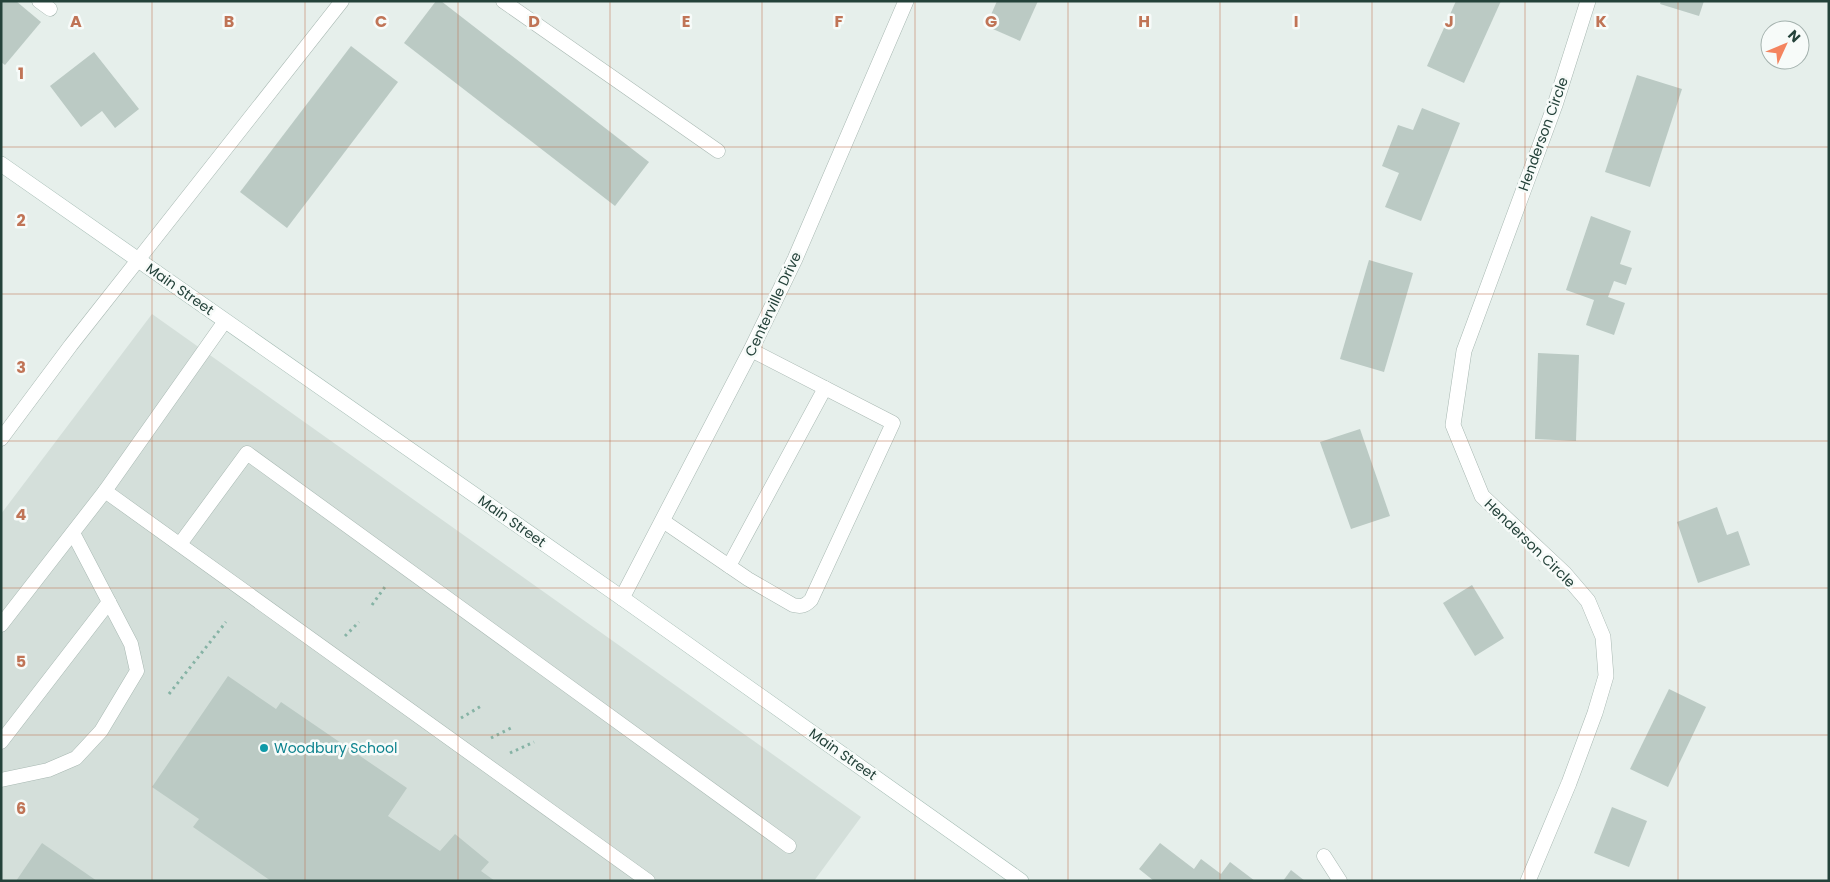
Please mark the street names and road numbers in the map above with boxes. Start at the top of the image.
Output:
street label: Henderson Circle [1513,74,1573,194]
street label: Centerville Drive [740,248,806,360]
street label: Main Street [142,258,218,320]
street label: Main Street [474,490,550,552]
street label: Henderson Circle [1480,494,1580,592]
street label: Main Street [805,723,881,785]

